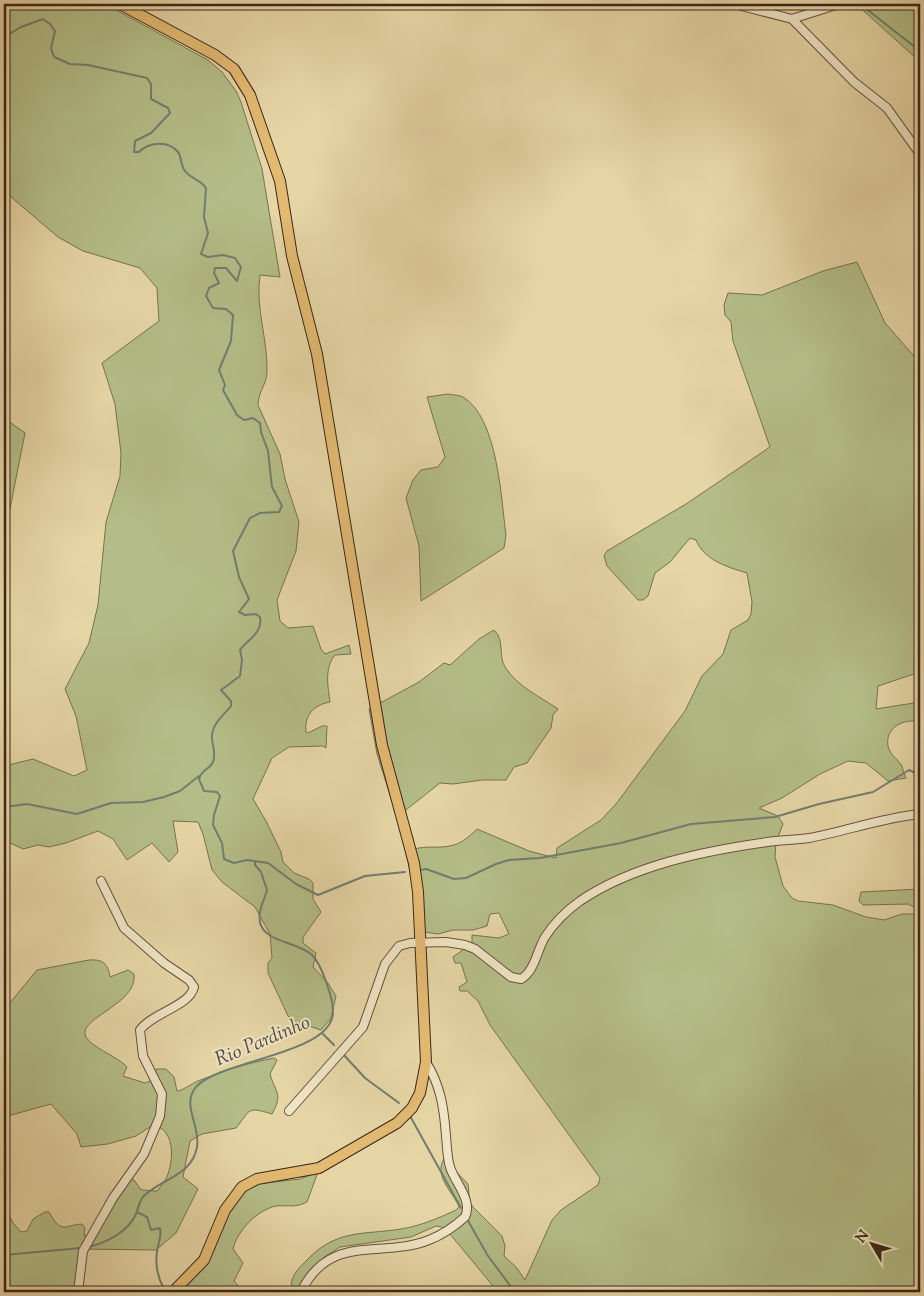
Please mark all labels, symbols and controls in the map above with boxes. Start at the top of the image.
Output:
water label: Rio Pardinho [211,1009,315,1075]
north arrow [846,1218,896,1268]
text: N [852,1227,875,1248]

